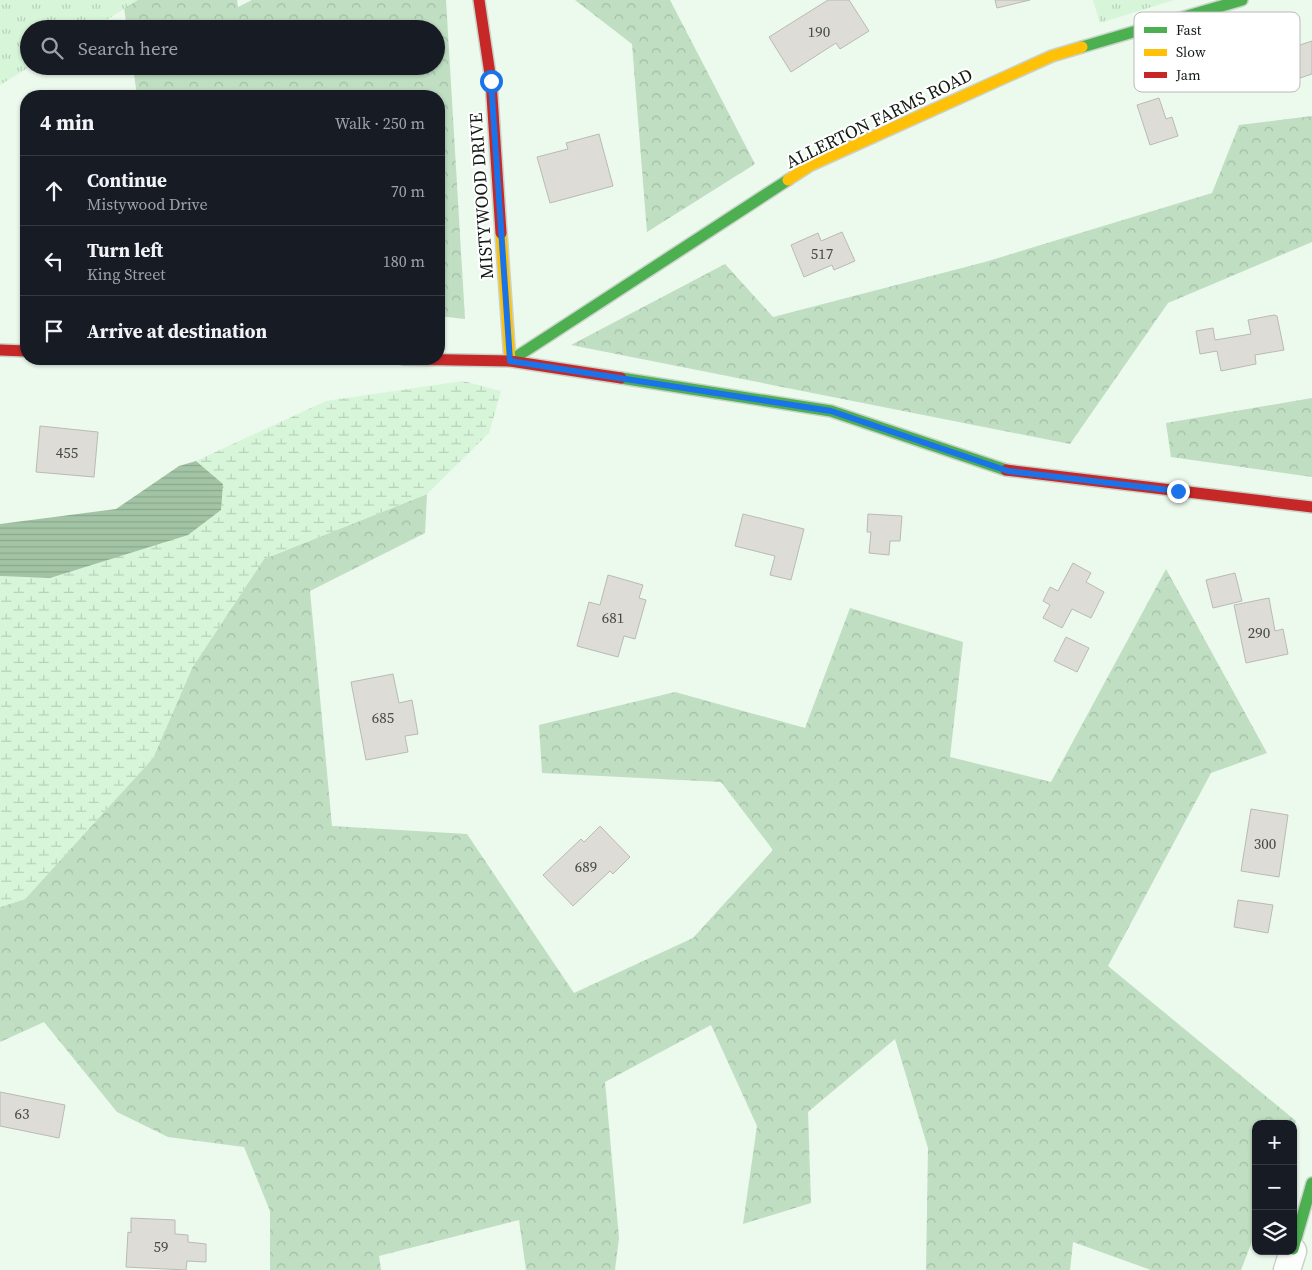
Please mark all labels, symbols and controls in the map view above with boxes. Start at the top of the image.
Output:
legend [1134,12,1300,92]
search box [20,20,445,75]
text: Fast [1176,20,1202,40]
house number: 190 [808,21,830,42]
icon: search [38,34,66,62]
text: Search here [78,35,178,61]
text: Slow [1176,42,1206,62]
street label: ALLERTON FARMS ROAD [781,62,977,174]
text: Jam [1175,65,1201,85]
route start [480,70,503,93]
text: 4 min [40,108,95,137]
text: Walk · 250 m [335,112,425,134]
street label: MISTYWOOD DRIVE [463,112,499,280]
text: Continue [87,167,167,193]
icon: ahead [40,177,68,205]
text: 70 m [391,180,425,202]
text: Mistywood Drive [87,193,208,215]
text: Turn left [87,237,163,263]
house number: 517 [811,243,833,264]
icon: left [40,247,68,275]
text: 180 m [383,250,425,272]
text: King Street [87,263,166,285]
icon: arrive [40,317,68,345]
text: Arrive at destination [87,318,267,344]
house number: 455 [56,442,78,463]
route end [1167,480,1190,503]
house number: 681 [602,607,624,628]
house number: 290 [1248,622,1270,643]
house number: 685 [372,707,394,728]
house number: 300 [1254,833,1276,854]
house number: 689 [575,856,597,877]
house number: 63 [14,1103,30,1124]
map controls [1252,1120,1297,1255]
button: + [1252,1120,1297,1165]
button: − [1252,1165,1297,1210]
button: layers [1252,1210,1297,1255]
house number: 59 [153,1236,169,1257]

